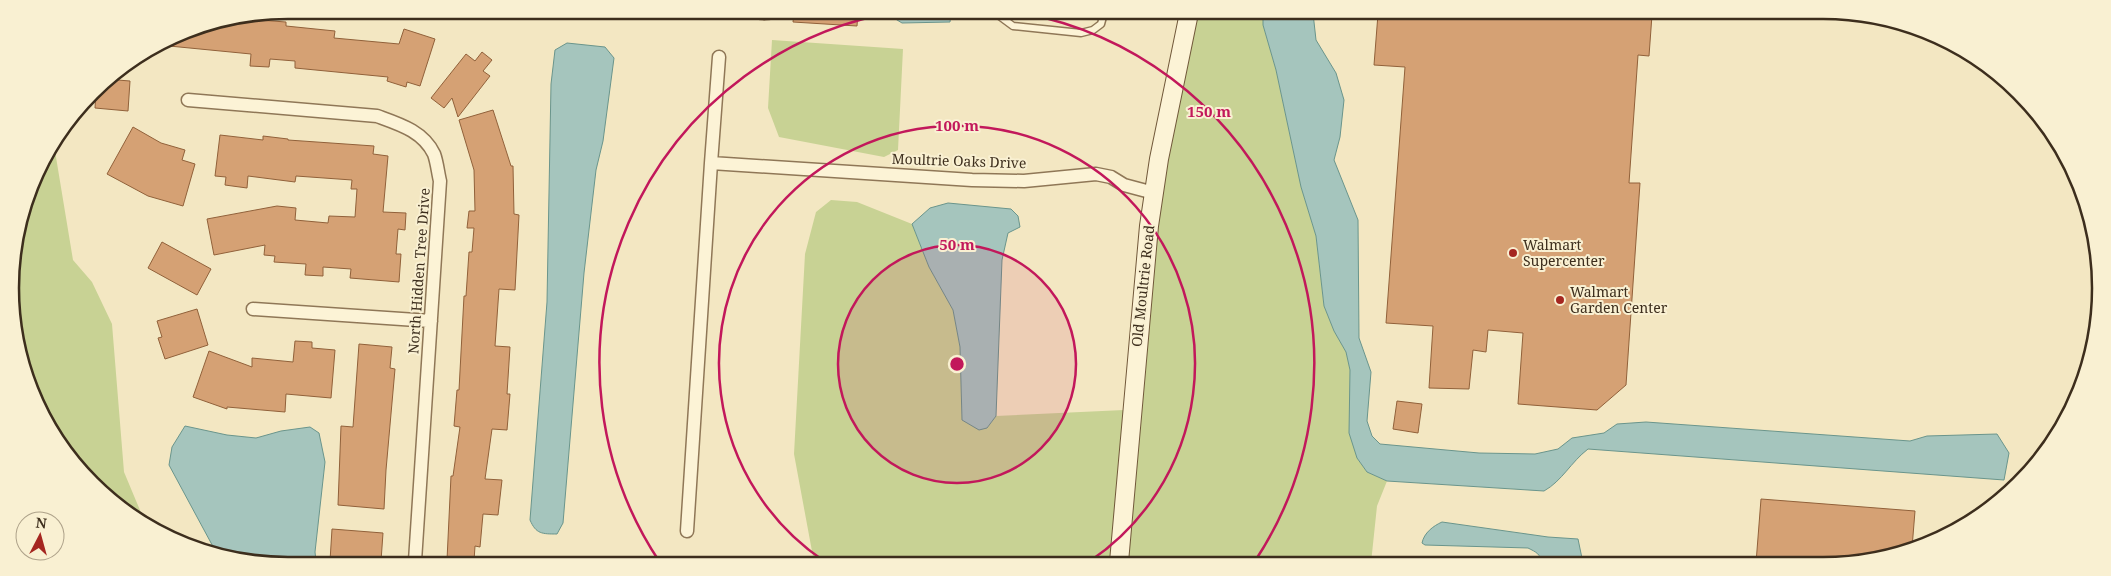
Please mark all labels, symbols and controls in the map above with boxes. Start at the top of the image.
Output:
text: 150 m [1187,101,1231,121]
text: 100 m [935,115,979,135]
street label: Moultrie Oaks Drive [891,149,1027,172]
street label: North Hidden Tree Drive [403,187,434,355]
street label: Old Moultrie Road [1127,224,1158,348]
text: 50 m [939,234,975,254]
place label: Walmart Supercenter [1523,235,1605,270]
marker: Walmart Supercenter [1507,247,1519,259]
place label: Walmart Garden Center [1570,282,1668,317]
marker: Walmart Garden Center [1554,294,1566,306]
centre of rings [948,355,966,373]
north arrow [15,511,65,561]
text: N [35,513,48,533]

